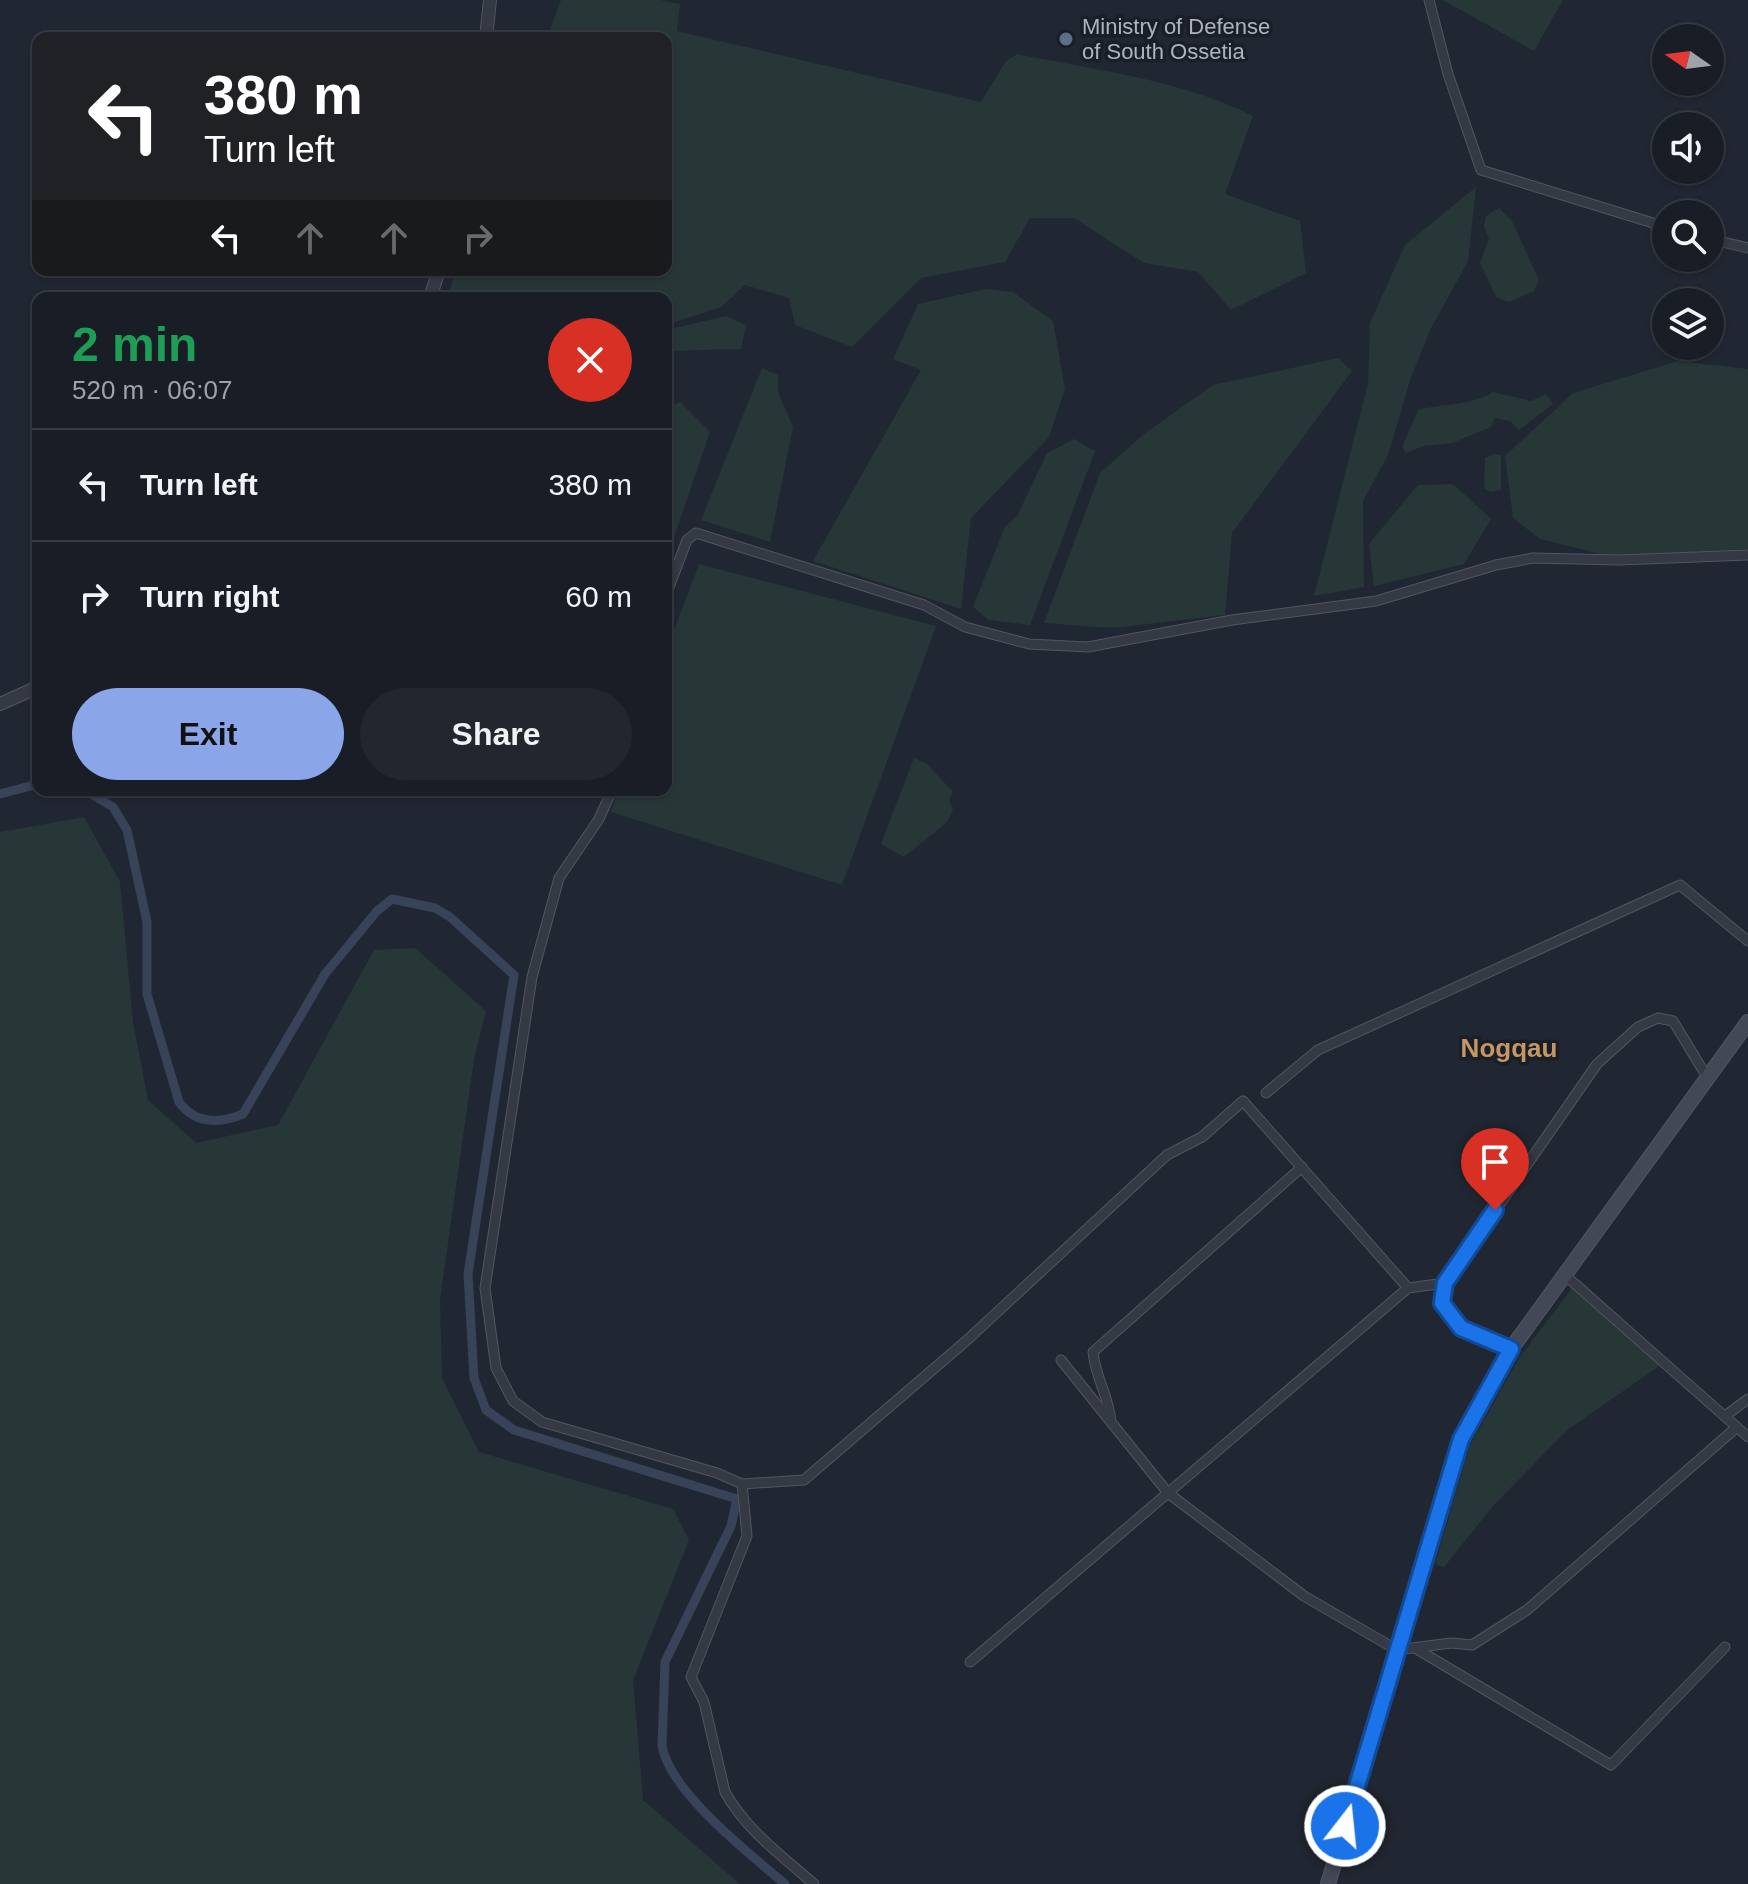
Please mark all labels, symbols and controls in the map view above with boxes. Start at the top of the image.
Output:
place label: Ministry of Defense of South Ossetia [1082,14,1270,64]
north arrow [1652,24,1724,96]
map controls [1652,24,1724,360]
marker: Ministry of Defense of South Ossetia [1057,30,1075,48]
text: 380 m [204,63,363,126]
icon: left [72,64,176,168]
button: sound [1652,112,1724,184]
text: Turn left [204,129,335,170]
button: search [1652,200,1724,272]
icon: left [204,216,248,260]
icon: ahead [288,216,332,260]
icon: ahead [372,216,416,260]
icon: right [456,216,500,260]
button: layers [1652,288,1724,360]
text: 2 min [72,318,197,371]
button: close [548,318,632,402]
text: 520 m · 06:07 [72,375,232,405]
icon: left [72,463,116,507]
text: Turn left [140,468,258,501]
text: 380 m [549,468,632,501]
icon: right [72,575,116,619]
text: Turn right [140,580,279,613]
text: 60 m [565,580,632,613]
button: Exit [72,688,344,780]
button: Share [360,688,632,780]
district label: Nogqau [1461,1033,1557,1063]
pin [1461,1128,1529,1210]
icon: arrive [1473,1140,1517,1184]
position arrow [1303,1784,1387,1868]

